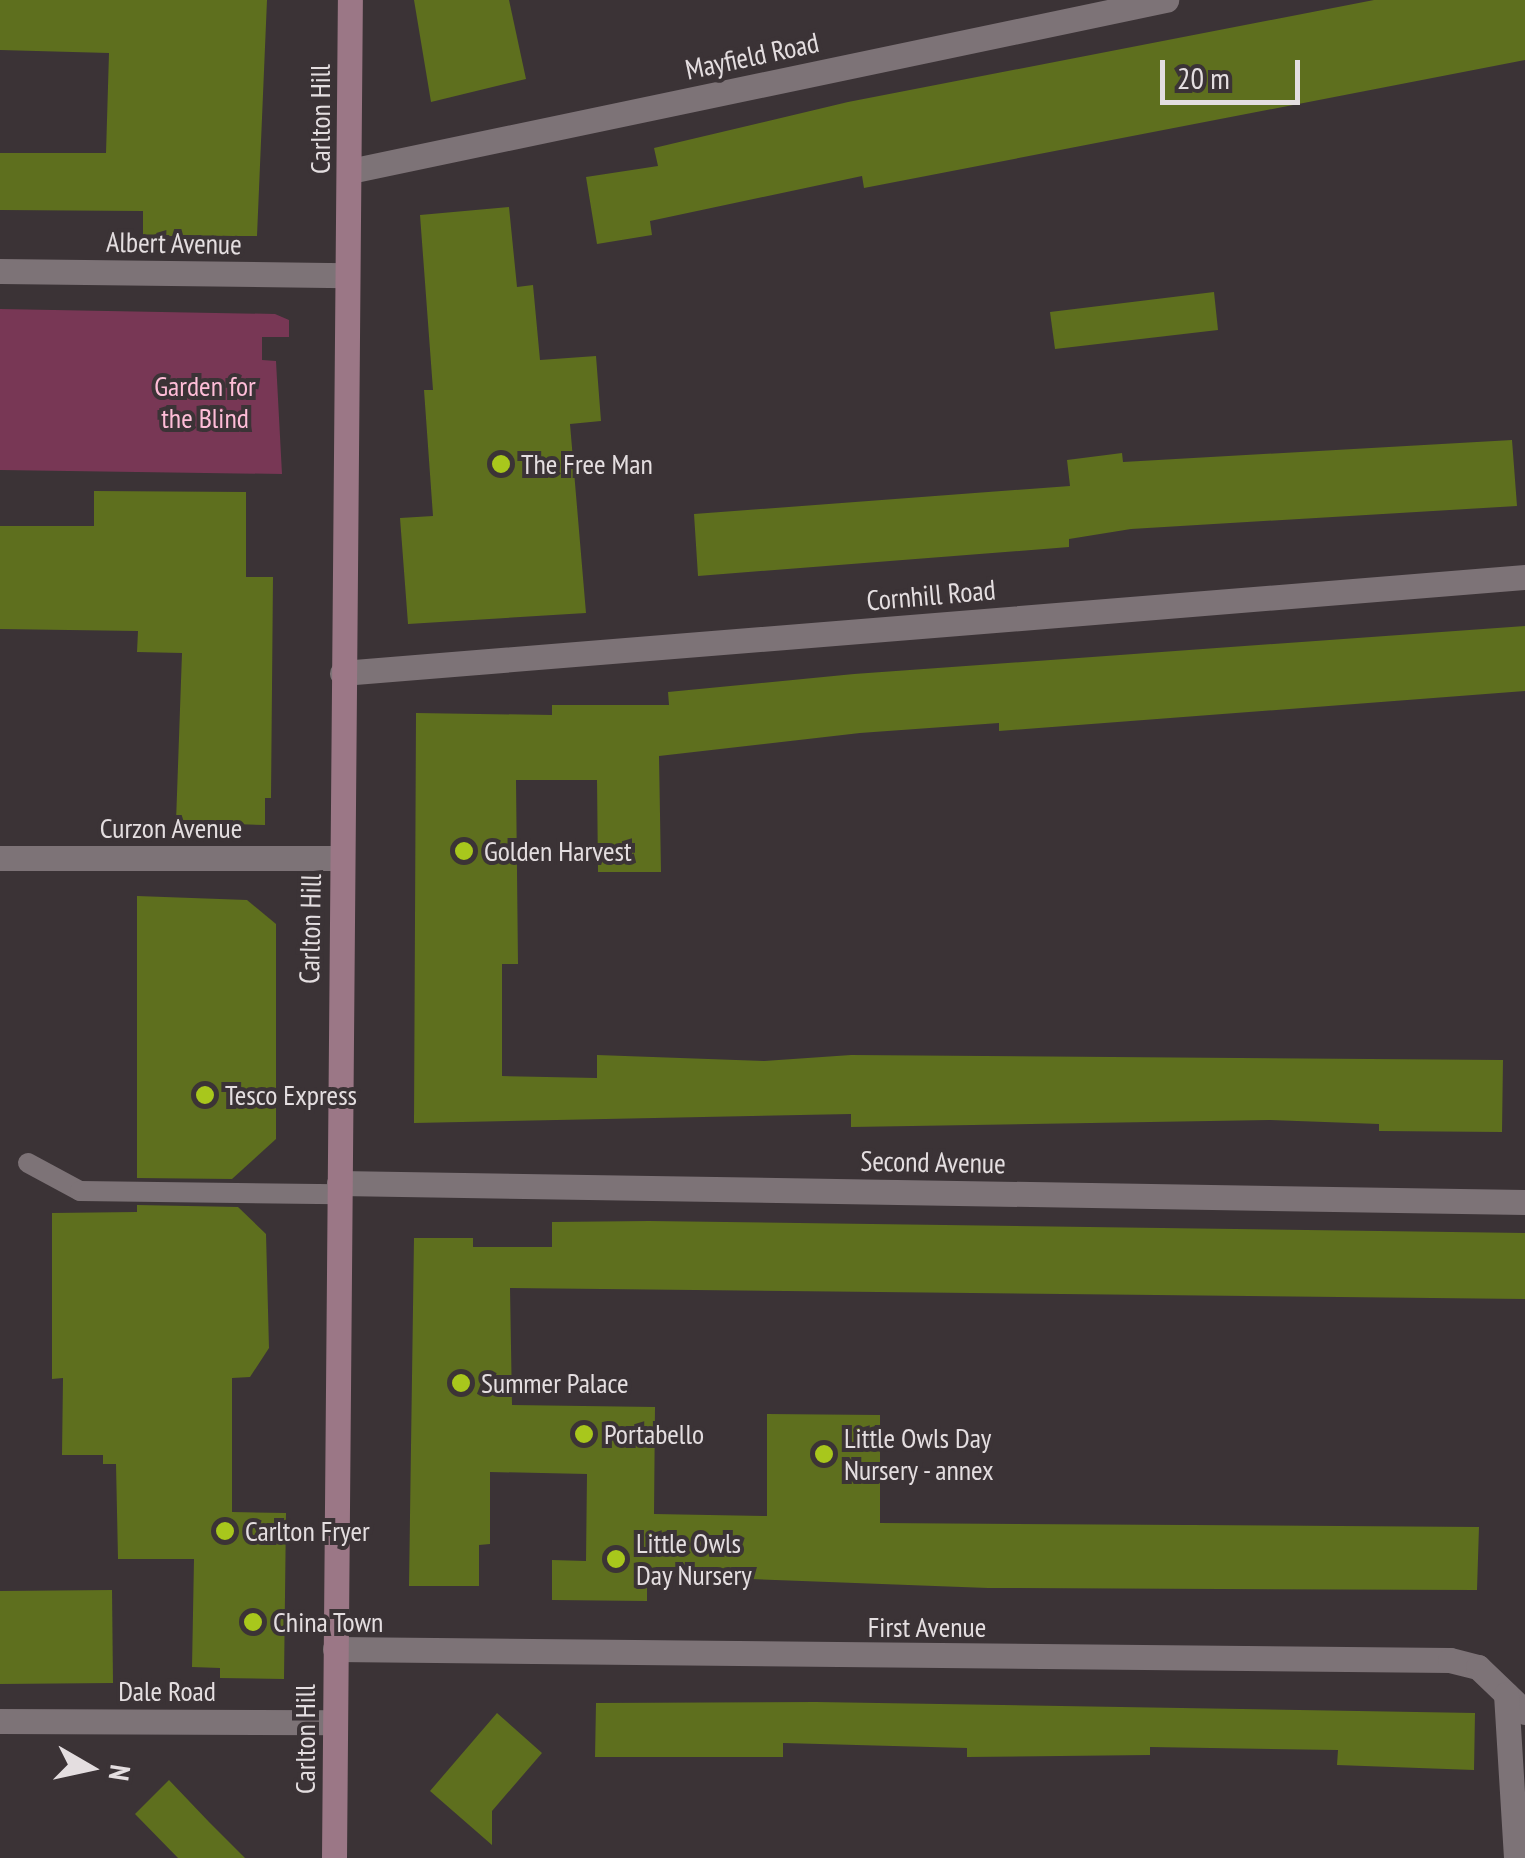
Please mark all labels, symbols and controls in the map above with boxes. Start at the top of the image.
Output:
street label: Mayfield Road [682,25,822,87]
scale bar [1165,40,1305,102]
text: 20 m [1177,58,1230,97]
street label: Carlton Hill [303,64,337,174]
street label: Albert Avenue [106,225,242,261]
park label: Garden for the Blind [154,369,256,435]
place label: The Free Man [521,447,653,481]
marker: The Free Man [490,453,512,475]
street label: Cornhill Road [865,573,997,617]
street label: Curzon Avenue [99,811,243,845]
place label: Golden Harvest [484,834,632,868]
marker: Golden Harvest [453,840,475,862]
street label: Carlton Hill [292,874,328,984]
place label: Tesco Express [225,1078,357,1112]
marker: Tesco Express [194,1084,216,1106]
street label: Second Avenue [860,1144,1006,1180]
place label: Summer Palace [481,1366,629,1400]
marker: Summer Palace [450,1372,472,1394]
place label: Portabello [604,1417,704,1451]
place label: Little Owls Day Nursery - annex [844,1421,997,1487]
marker: Portabello [573,1423,595,1445]
marker: Little Owls Day Nursery - annex [813,1443,835,1465]
place label: Carlton Fryer [245,1514,370,1548]
marker: Carlton Fryer [214,1520,236,1542]
place label: Little Owls Day Nursery [636,1526,752,1592]
marker: Little Owls Day Nursery [605,1548,627,1570]
place label: China Town [273,1605,384,1639]
street label: First Avenue [867,1610,987,1644]
marker: China Town [242,1611,264,1633]
street label: Dale Road [118,1674,216,1708]
street label: Carlton Hill [288,1684,322,1794]
north arrow [40,1718,140,1818]
text: N [101,1762,140,1783]

